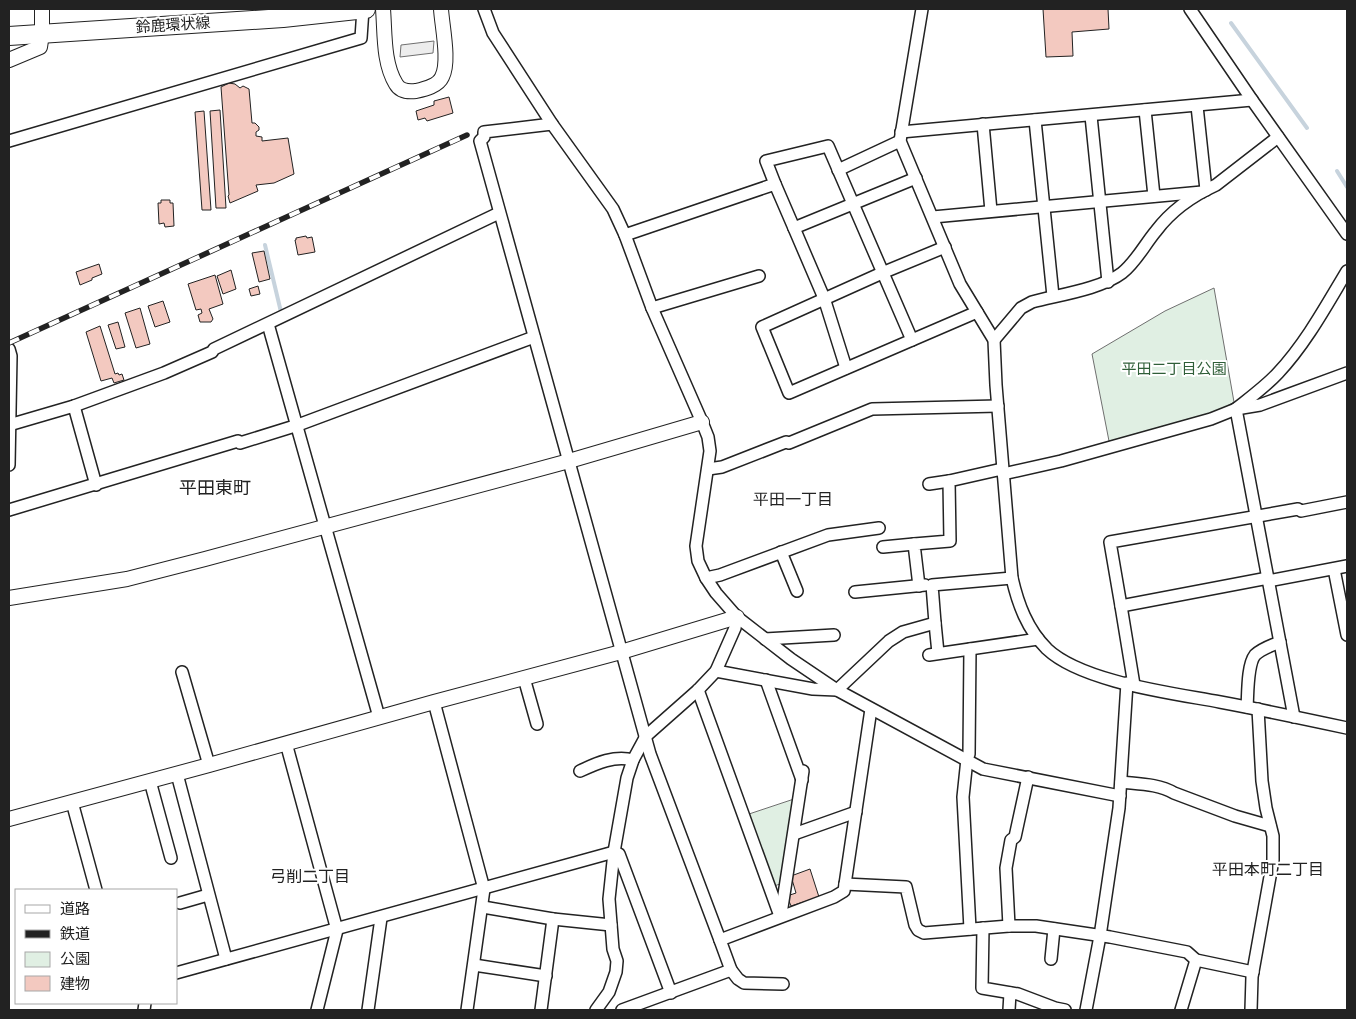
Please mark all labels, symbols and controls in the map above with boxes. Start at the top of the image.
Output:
street label: 鈴鹿環状線 [135,12,211,38]
park label: 平田二丁目公園 [1121,359,1227,379]
district label: 平田東町 [179,476,251,500]
district label: 平田一丁目 [753,489,833,510]
district label: 平田本町二丁目 [1212,859,1324,880]
district label: 弓削二丁目 [270,866,350,887]
legend [15,889,178,1004]
text: 道路 [60,899,90,919]
text: 鉄道 [60,924,90,944]
text: 公園 [60,949,90,969]
text: 建物 [60,974,90,994]

